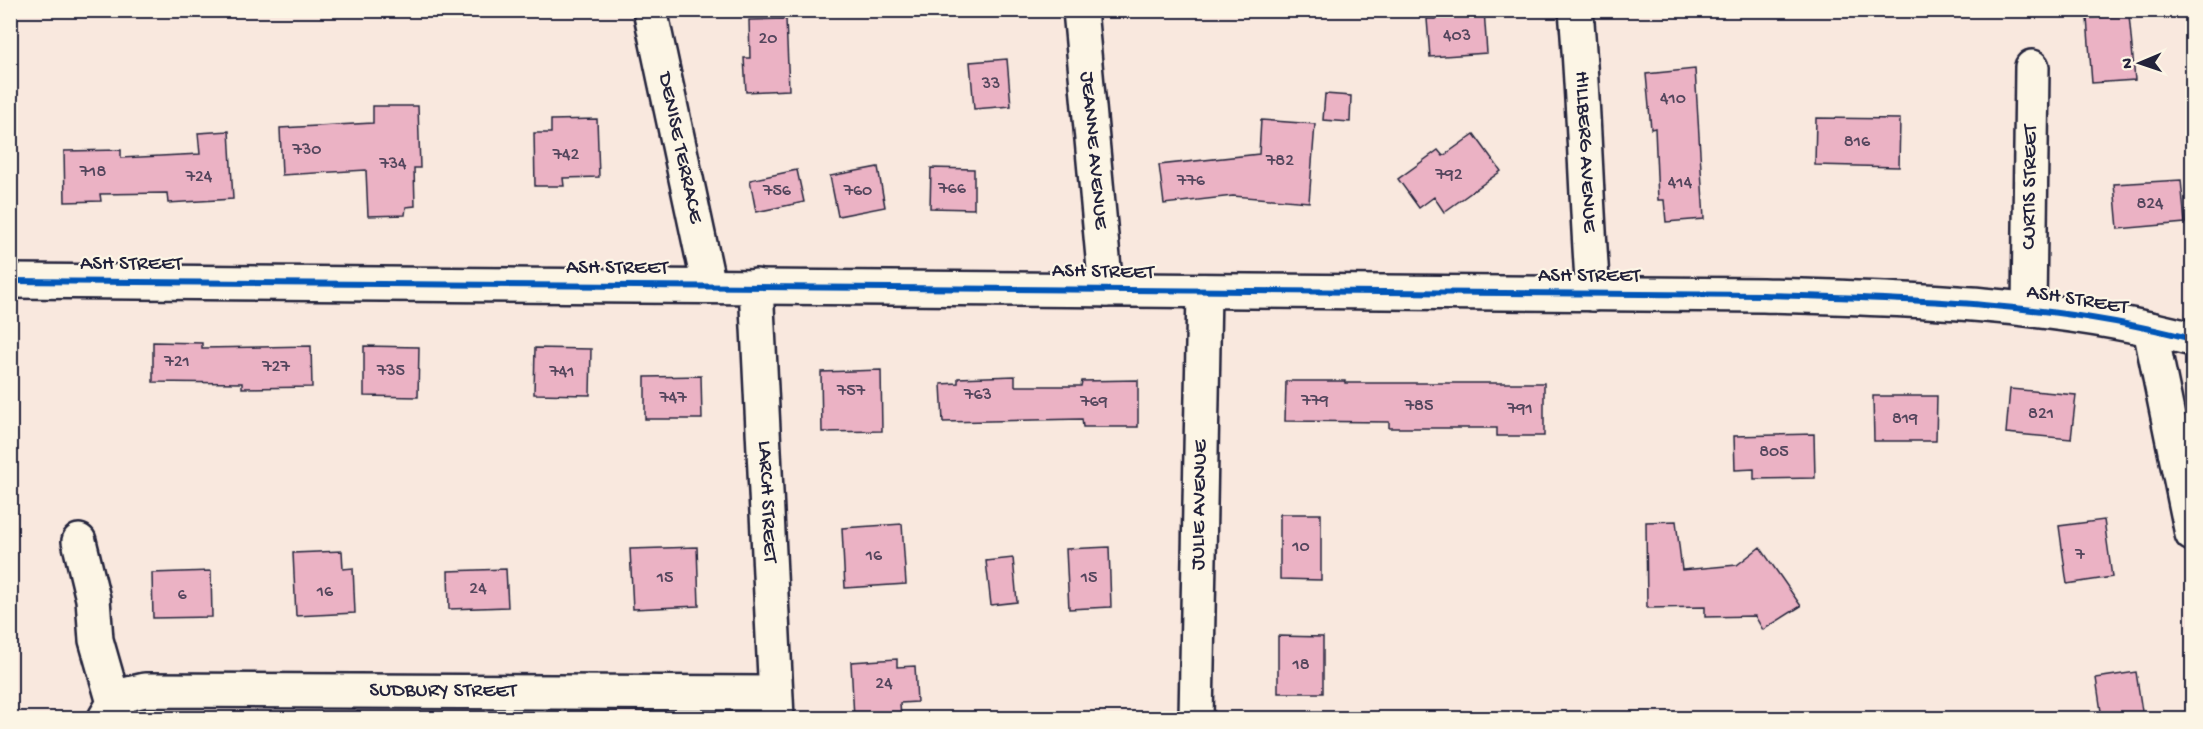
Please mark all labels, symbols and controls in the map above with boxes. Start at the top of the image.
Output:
house number: 403 [1443,26,1471,47]
house number: 20 [758,29,778,50]
north arrow [2110,33,2170,93]
text: N [2119,57,2138,69]
street label: DENISE TERRACE [651,68,708,226]
street label: JEANNE AVENUE [1073,70,1113,231]
street label: HILLBERG AVENUE [1568,70,1602,234]
house number: 33 [981,74,1000,95]
house number: 410 [1660,89,1686,110]
street label: CURTIS STREET [2017,123,2044,250]
house number: 816 [1844,132,1871,153]
house number: 730 [292,140,321,161]
house number: 742 [552,145,580,166]
house number: 782 [1265,151,1294,172]
house number: 734 [378,154,407,175]
house number: 718 [79,162,106,183]
house number: 792 [1434,165,1463,186]
house number: 724 [185,167,213,188]
house number: 776 [1176,171,1206,192]
house number: 414 [1668,173,1693,194]
house number: 766 [937,179,967,200]
house number: 756 [762,181,792,202]
house number: 760 [843,181,872,202]
house number: 824 [2136,194,2164,215]
street label: ASH STREET [80,253,183,278]
street label: ASH STREET [566,257,669,282]
street label: ASH STREET [1052,260,1155,286]
street label: ASH STREET [1538,265,1641,290]
street label: ASH STREET [2025,281,2130,321]
house number: 721 [163,352,190,373]
house number: 727 [261,357,290,378]
house number: 735 [376,361,405,382]
house number: 741 [548,362,575,383]
house number: 757 [836,381,866,402]
house number: 763 [963,385,992,406]
house number: 747 [658,388,687,409]
house number: 779 [1300,391,1329,412]
house number: 769 [1079,392,1108,413]
house number: 785 [1404,396,1433,417]
house number: 791 [1506,399,1533,420]
house number: 821 [2028,404,2054,425]
house number: 819 [1892,409,1918,430]
street label: JULIE AVENUE [1186,439,1214,570]
street label: LARCH STREET [751,440,782,564]
house number: 805 [1759,442,1789,463]
house number: 10 [1291,537,1310,558]
house number: 7 [2074,545,2085,566]
house number: 16 [865,546,883,567]
house number: 15 [656,568,673,589]
house number: 15 [1080,568,1097,589]
house number: 24 [469,579,487,600]
house number: 16 [316,582,334,603]
house number: 6 [177,585,187,606]
house number: 18 [1291,655,1310,676]
house number: 24 [875,674,893,695]
street label: SUDBURY STREET [369,679,518,704]

